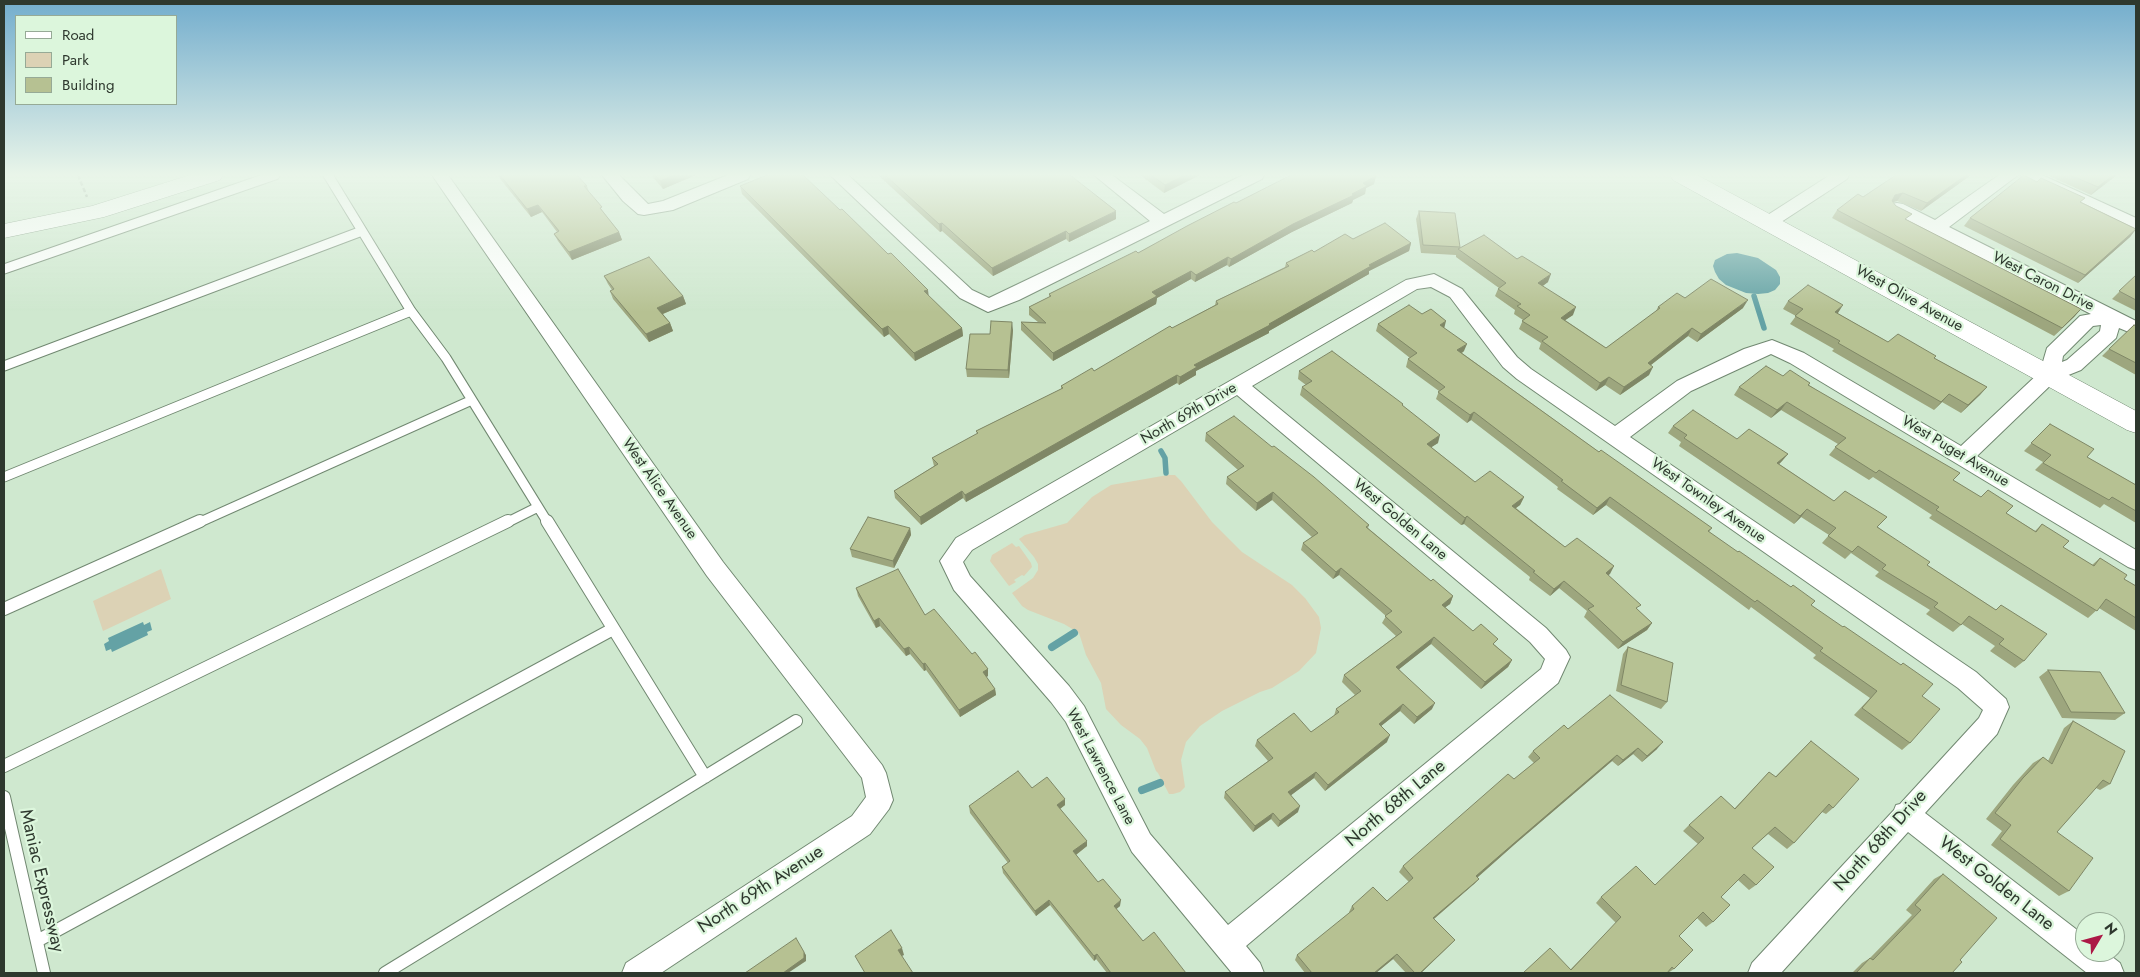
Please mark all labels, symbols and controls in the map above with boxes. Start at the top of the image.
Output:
legend [15,15,178,105]
text: Road [62,24,94,46]
text: Park [62,49,89,71]
text: Building [62,74,114,96]
street label: West Caron Drive [1989,249,2097,315]
street label: West Olive Avenue [1852,262,1966,336]
street label: North 69th Drive [1138,379,1240,449]
street label: West Puget Avenue [1898,413,2012,491]
street label: West Alice Avenue [618,435,700,543]
street label: West Townley Avenue [1647,455,1769,547]
street label: West Golden Lane [1349,476,1451,564]
street label: West Lawrence Lane [1062,706,1138,828]
street label: North 68th Lane [1342,756,1450,852]
street label: North 68th Drive [1830,786,1932,896]
street label: Maniac Expressway [14,807,68,955]
street label: West Golden Lane [1934,832,2058,936]
street label: North 69th Avenue [694,841,828,939]
north arrow [2075,912,2125,962]
text: N [2100,918,2123,939]

